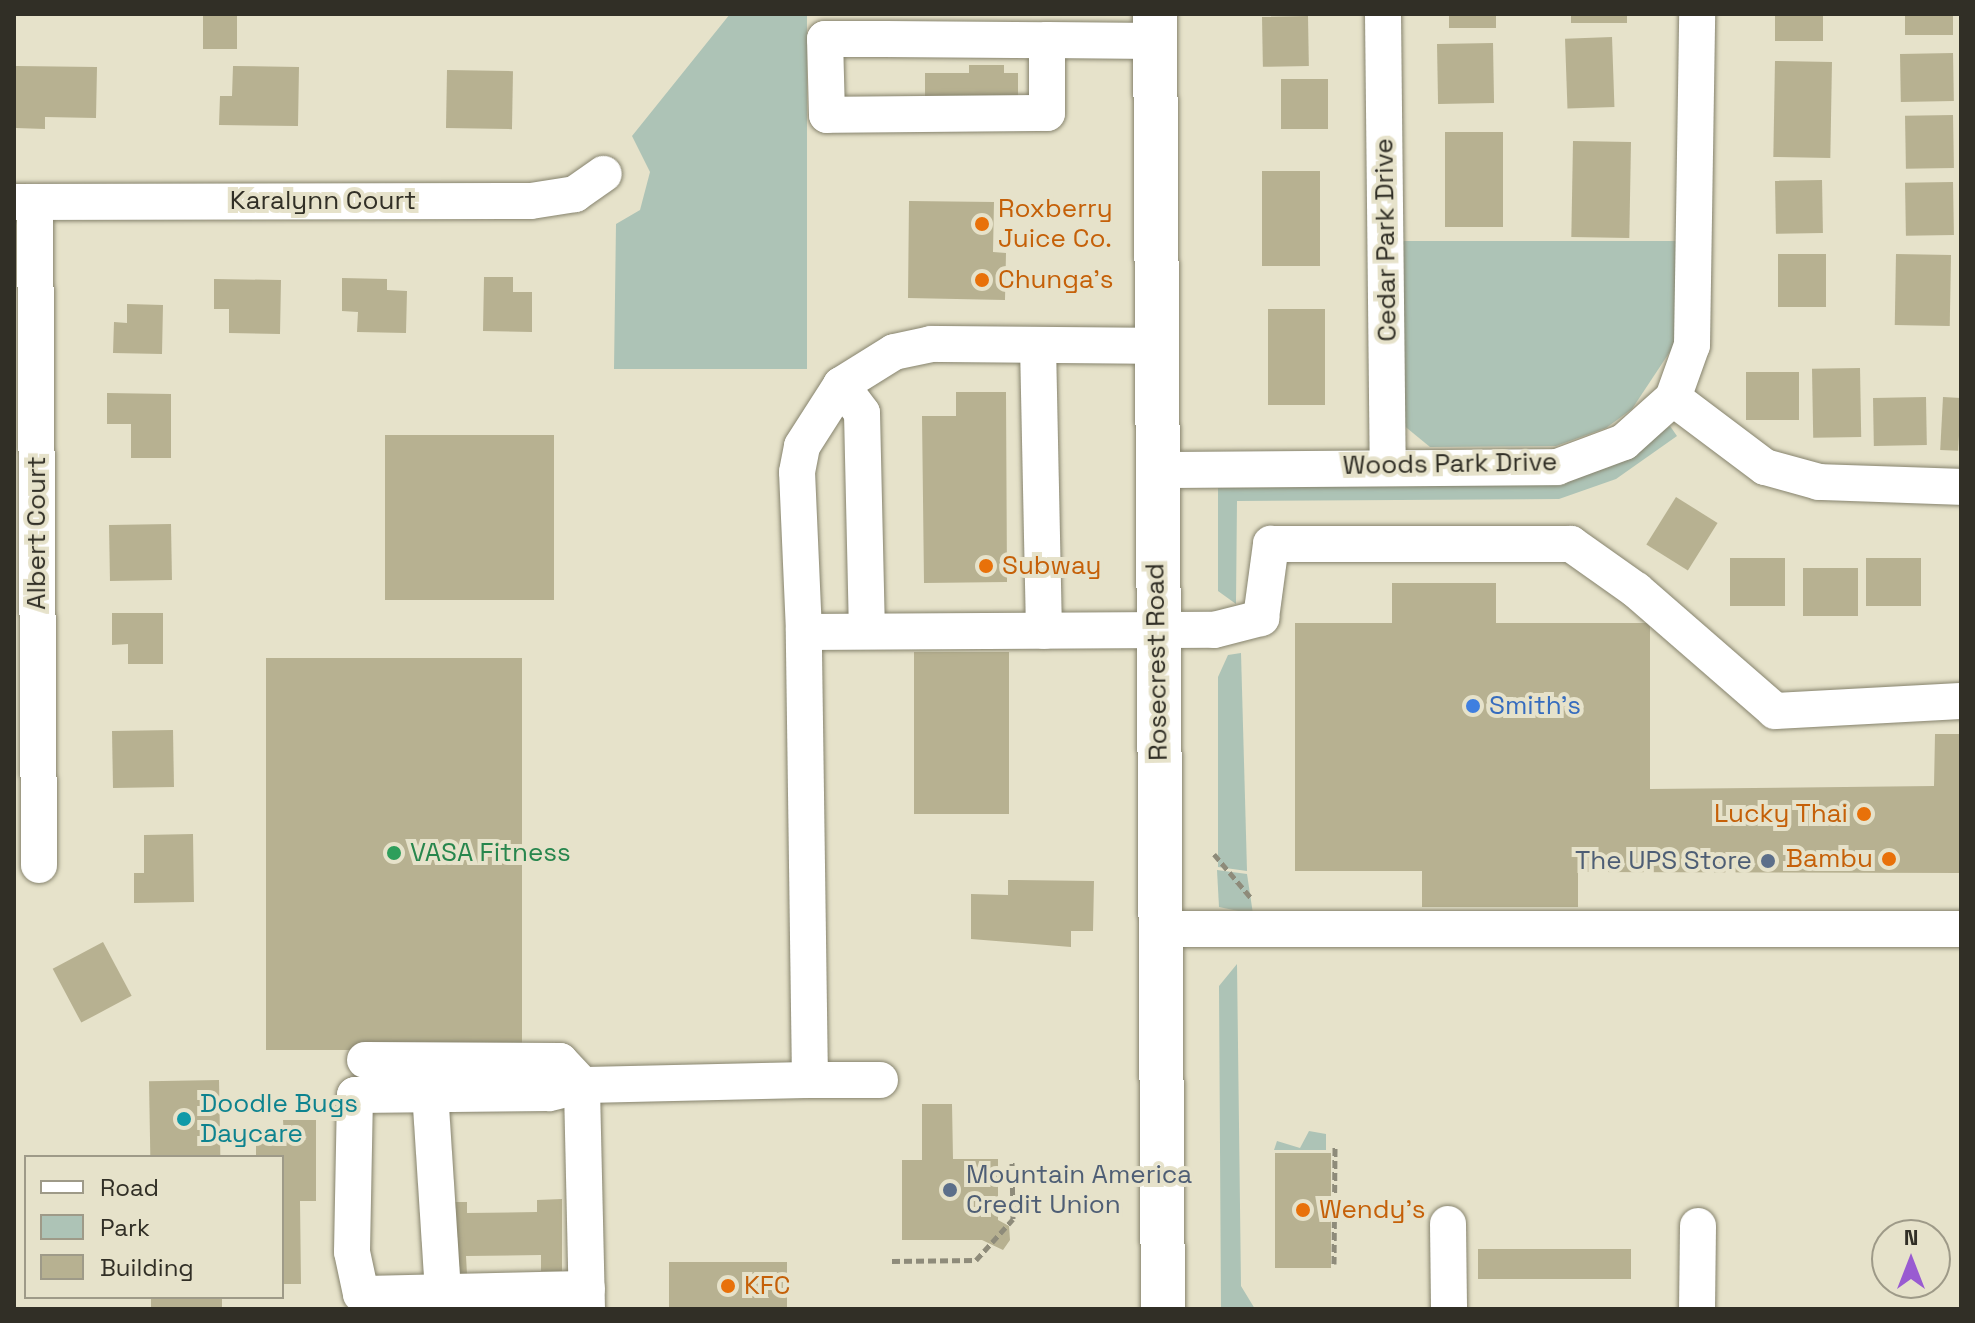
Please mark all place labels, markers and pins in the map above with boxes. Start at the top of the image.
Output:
place label: Roxberry Juice Co. [998,193,1113,254]
marker: Roxberry Juice Co. [973,215,991,233]
place label: Chunga's [998,264,1113,296]
marker: Chunga's [973,271,991,289]
place label: Subway [1002,550,1101,582]
marker: Subway [977,557,995,575]
place label: Smith's [1489,690,1581,722]
marker: Smith's [1464,697,1482,715]
place label: Lucky Thai [1713,798,1848,830]
marker: Lucky Thai [1855,805,1873,823]
place label: VASA Fitness [410,837,571,869]
place label: Bambu [1786,843,1873,875]
marker: VASA Fitness [385,844,403,862]
place label: The UPS Store [1575,845,1752,877]
marker: Bambu [1880,850,1898,868]
marker: The UPS Store [1759,852,1777,870]
place label: Doodle Bugs Daycare [200,1088,358,1150]
marker: Doodle Bugs Daycare [175,1110,193,1128]
place label: Mountain America Credit Union [966,1159,1193,1220]
marker: Mountain America Credit Union [941,1181,959,1199]
place label: Wendy's [1319,1194,1426,1226]
marker: Wendy's [1294,1201,1312,1219]
place label: KFC [744,1270,790,1302]
marker: KFC [719,1277,737,1295]

